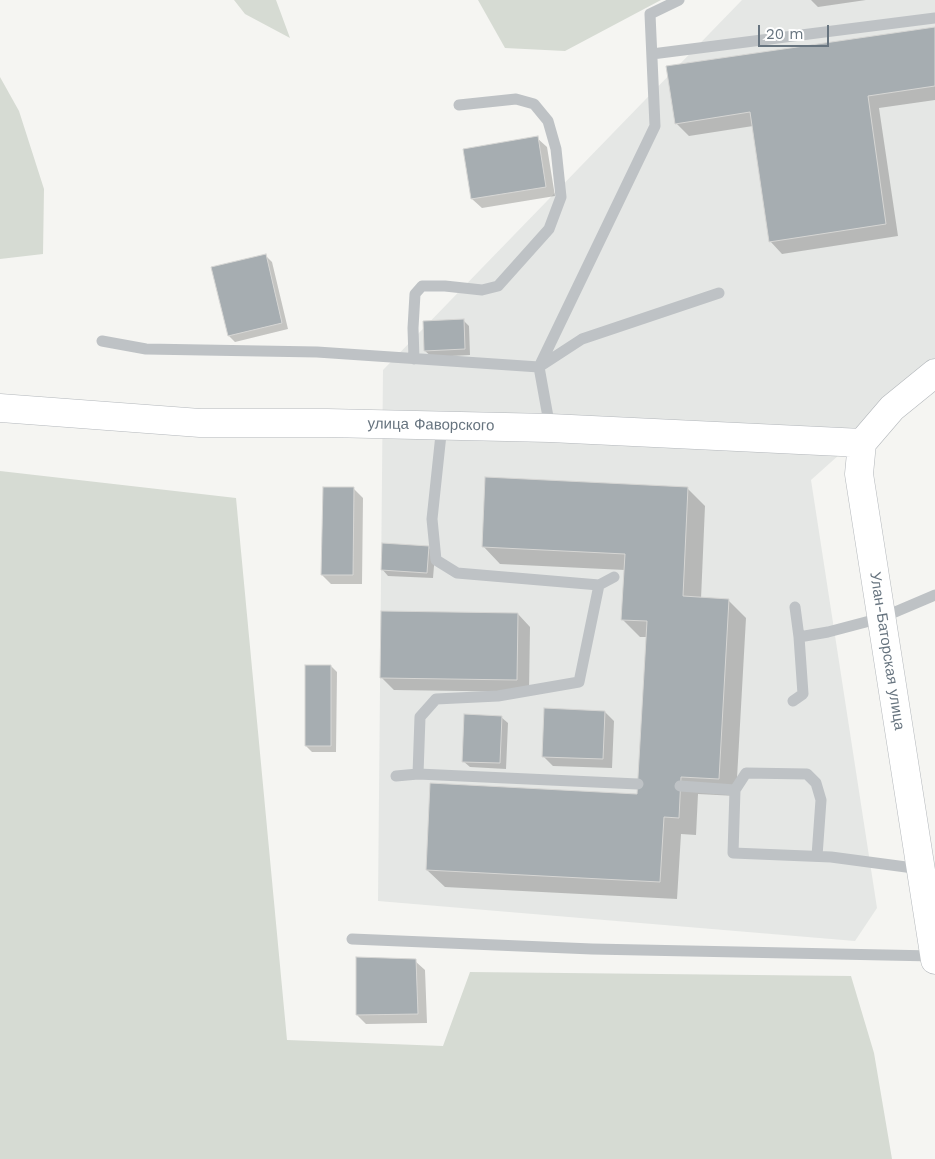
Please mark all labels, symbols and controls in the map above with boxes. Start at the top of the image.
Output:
scale bar [760,15,831,47]
text: 20 m [766,25,804,43]
street label: улица Фаворского [368,415,494,435]
street label: Улан-Баторская улица [866,571,908,731]

